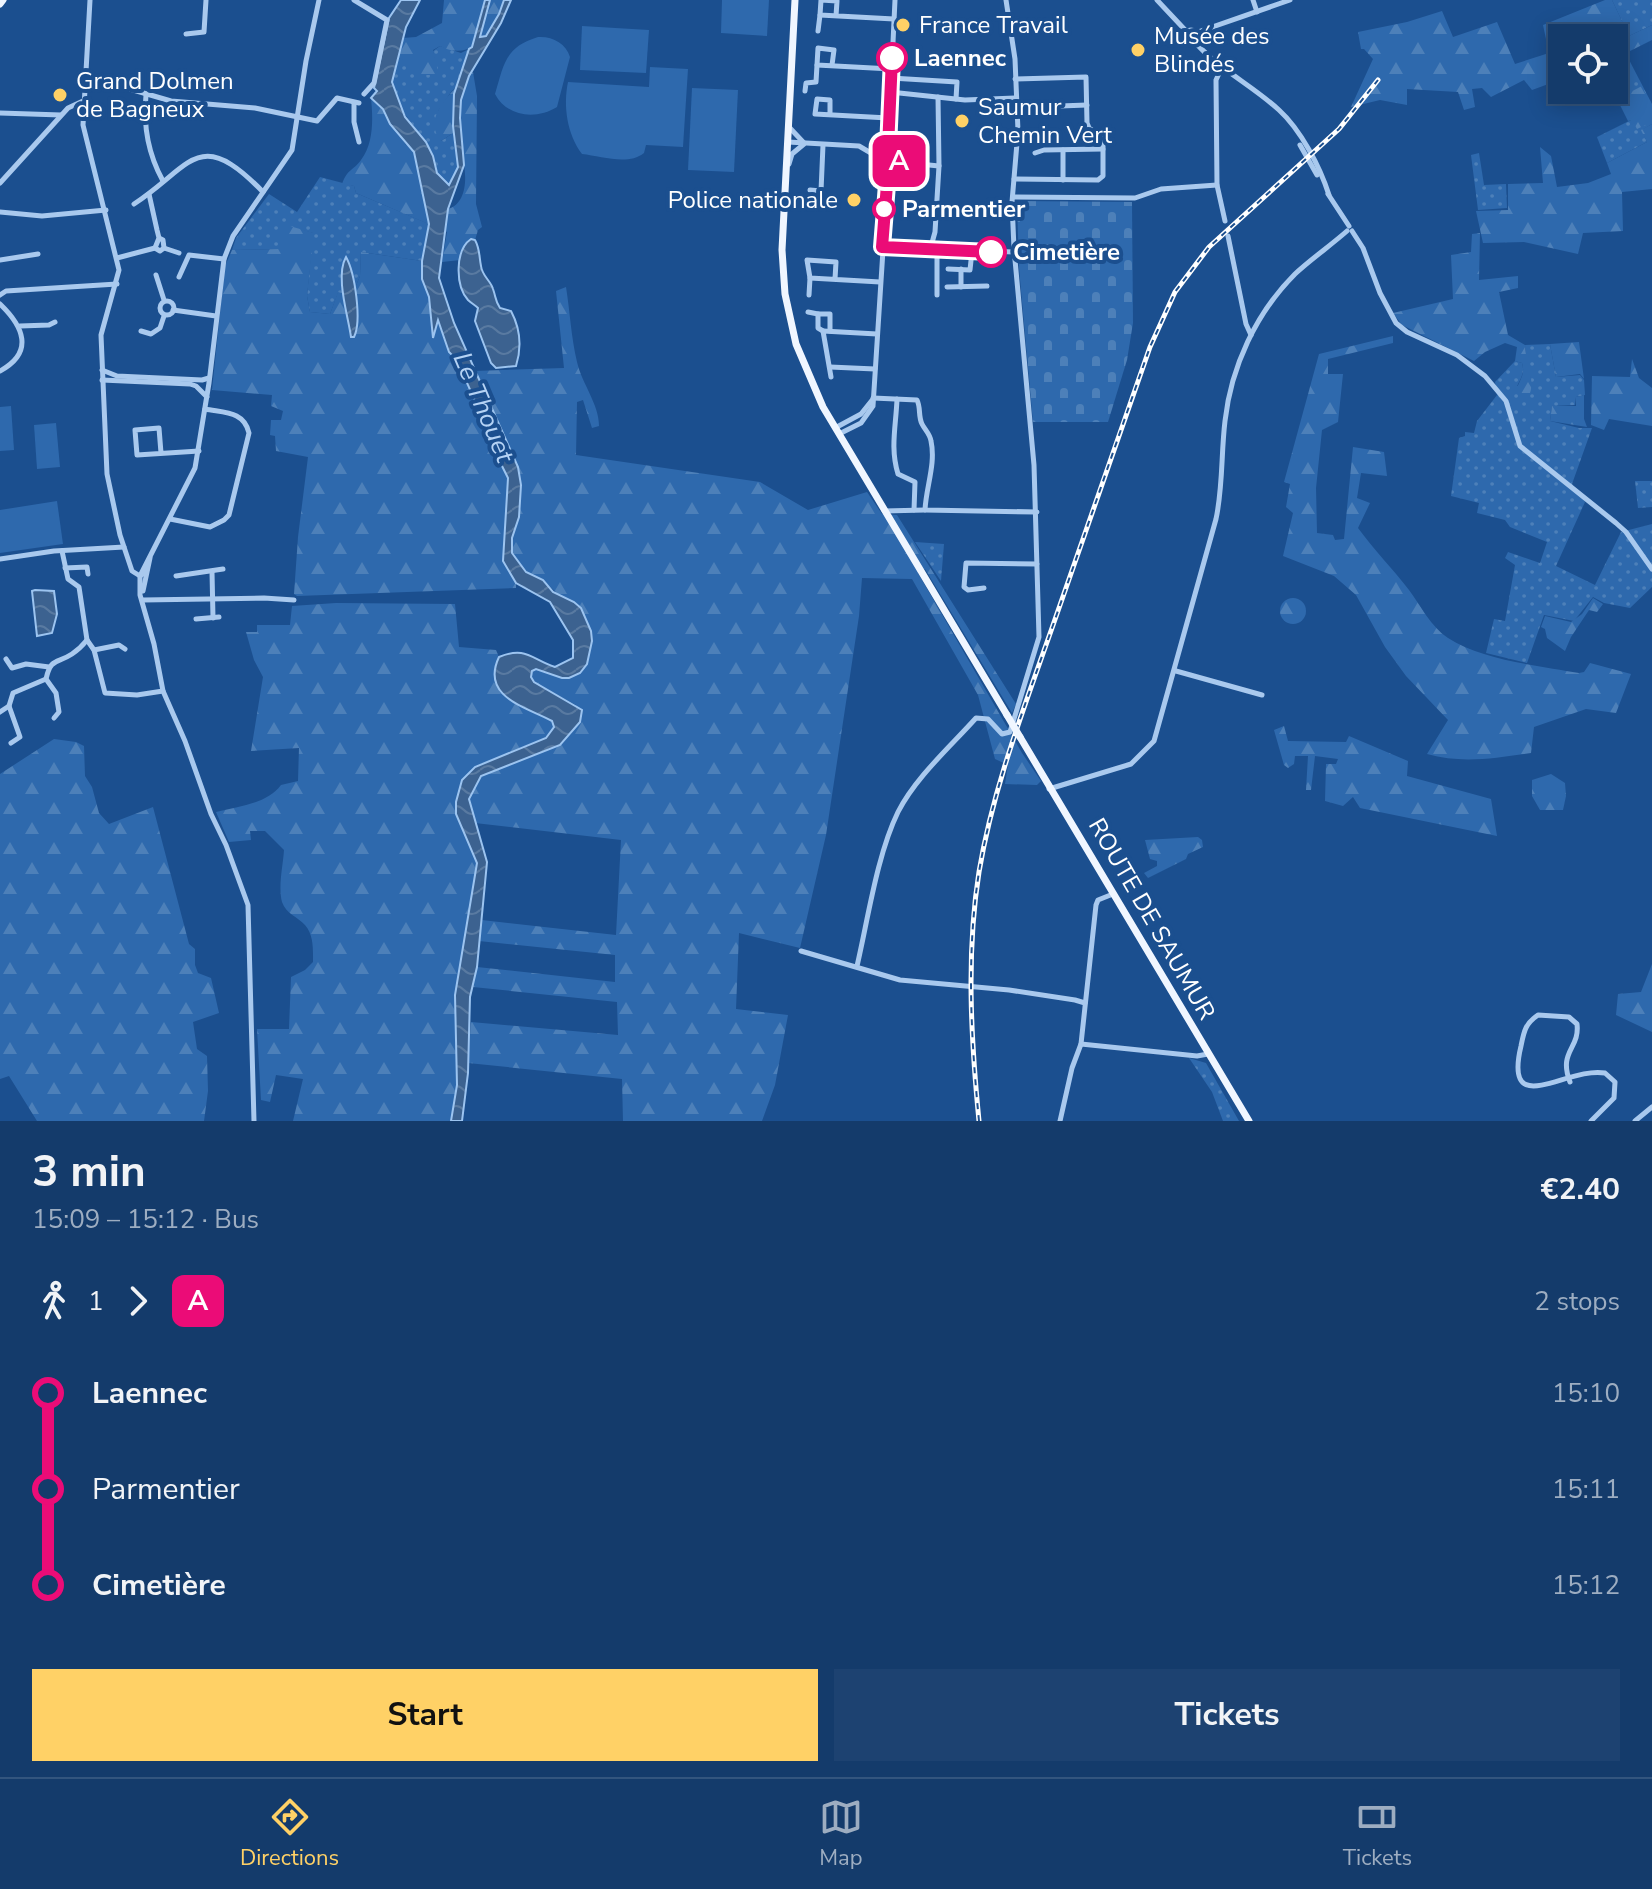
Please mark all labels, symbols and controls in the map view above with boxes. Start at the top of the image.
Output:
place label: France Travail [919,9,1068,41]
marker: France Travail [894,16,912,34]
place label: Musée des Blindés [1154,20,1270,80]
map controls [1548,24,1628,104]
button: locate [1548,24,1628,104]
marker: Musée des Blindés [1129,41,1147,59]
place label: Laennec [914,42,1007,74]
marker: Laennec [877,43,907,73]
place label: Grand Dolmen de Bagneux [76,65,234,125]
marker: Grand Dolmen de Bagneux [51,86,69,104]
place label: Saumur Chemin Vert [978,91,1113,151]
marker: Saumur Chemin Vert [953,112,971,130]
line badge: A [873,135,925,187]
text: A [889,142,909,180]
place label: Police nationale [668,184,838,216]
marker: Police nationale [845,191,863,209]
place label: Parmentier [902,193,1026,225]
marker: Parmentier [873,198,895,220]
place label: Cimetière [1013,236,1120,268]
marker: Cimetière [976,237,1006,267]
water label: Le Thouet [445,347,523,469]
street label: ROUTE DE SAUMUR [1081,812,1223,1026]
text: 3 min [32,1142,146,1202]
text: €2.40 [1541,1169,1620,1210]
text: 15:09 – 15:12 · Bus [32,1202,259,1237]
icon: walk [32,1279,76,1323]
icon: forward [116,1279,160,1323]
text: A [188,1282,208,1320]
text: 1 [88,1284,104,1319]
text: 2 stops [1534,1284,1620,1319]
text: Laennec [92,1373,207,1414]
text: 15:10 [1552,1376,1620,1411]
text: Parmentier [92,1469,240,1510]
text: 15:11 [1552,1472,1620,1507]
text: Cimetière [92,1565,226,1606]
text: 15:12 [1552,1568,1620,1603]
button: Start [32,1669,818,1761]
button: Tickets [834,1669,1620,1761]
tab: Directions [240,1795,339,1873]
tab: Map [819,1795,863,1873]
tab: Tickets [1343,1795,1412,1873]

